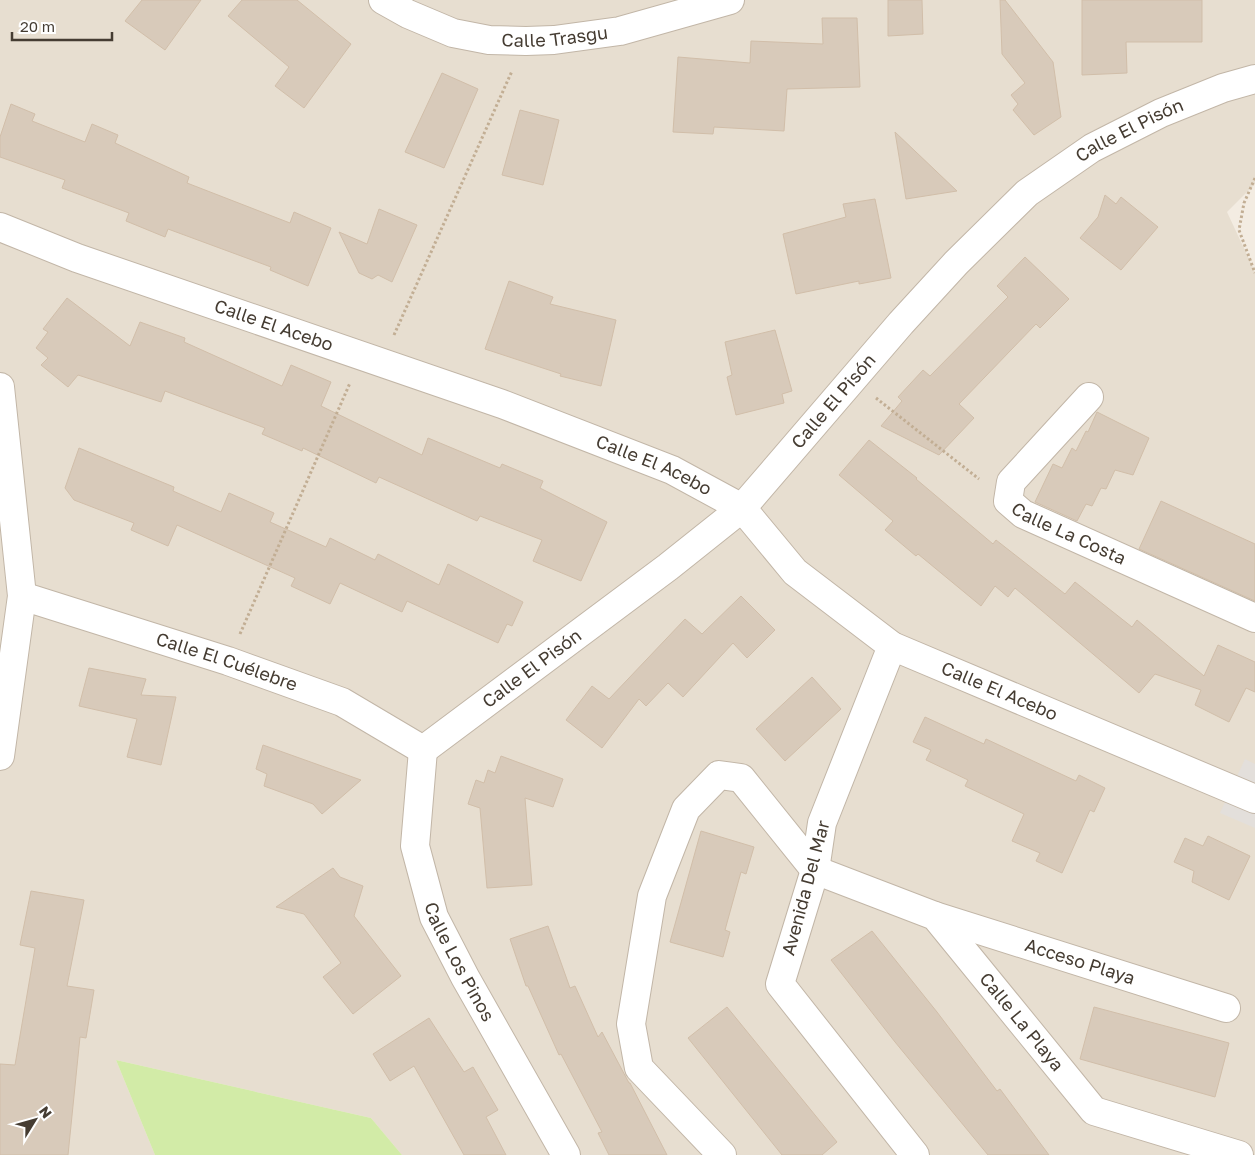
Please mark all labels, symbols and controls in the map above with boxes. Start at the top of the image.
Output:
scale bar [12,10,112,42]
text: 20 m [20,17,55,35]
street label: Calle Trasgu [501,21,609,51]
street label: Calle El Pisón [1071,93,1186,166]
street label: Calle El Acebo [212,294,336,355]
street label: Calle El Pisón [786,349,880,453]
street label: Calle El Acebo [593,430,716,499]
street label: Calle La Costa [1007,497,1130,569]
street label: Calle El Pisón [477,624,585,712]
street label: Calle El Cuélebre [153,627,301,695]
street label: Calle El Acebo [938,656,1061,725]
street label: Avenida Del Mar [776,818,834,958]
street label: Calle Los Pinos [421,900,500,1025]
street label: Acceso Playa [1023,933,1138,989]
street label: Calle La Playa [975,968,1069,1075]
north arrow [10,1095,60,1145]
text: N [36,1103,56,1121]

